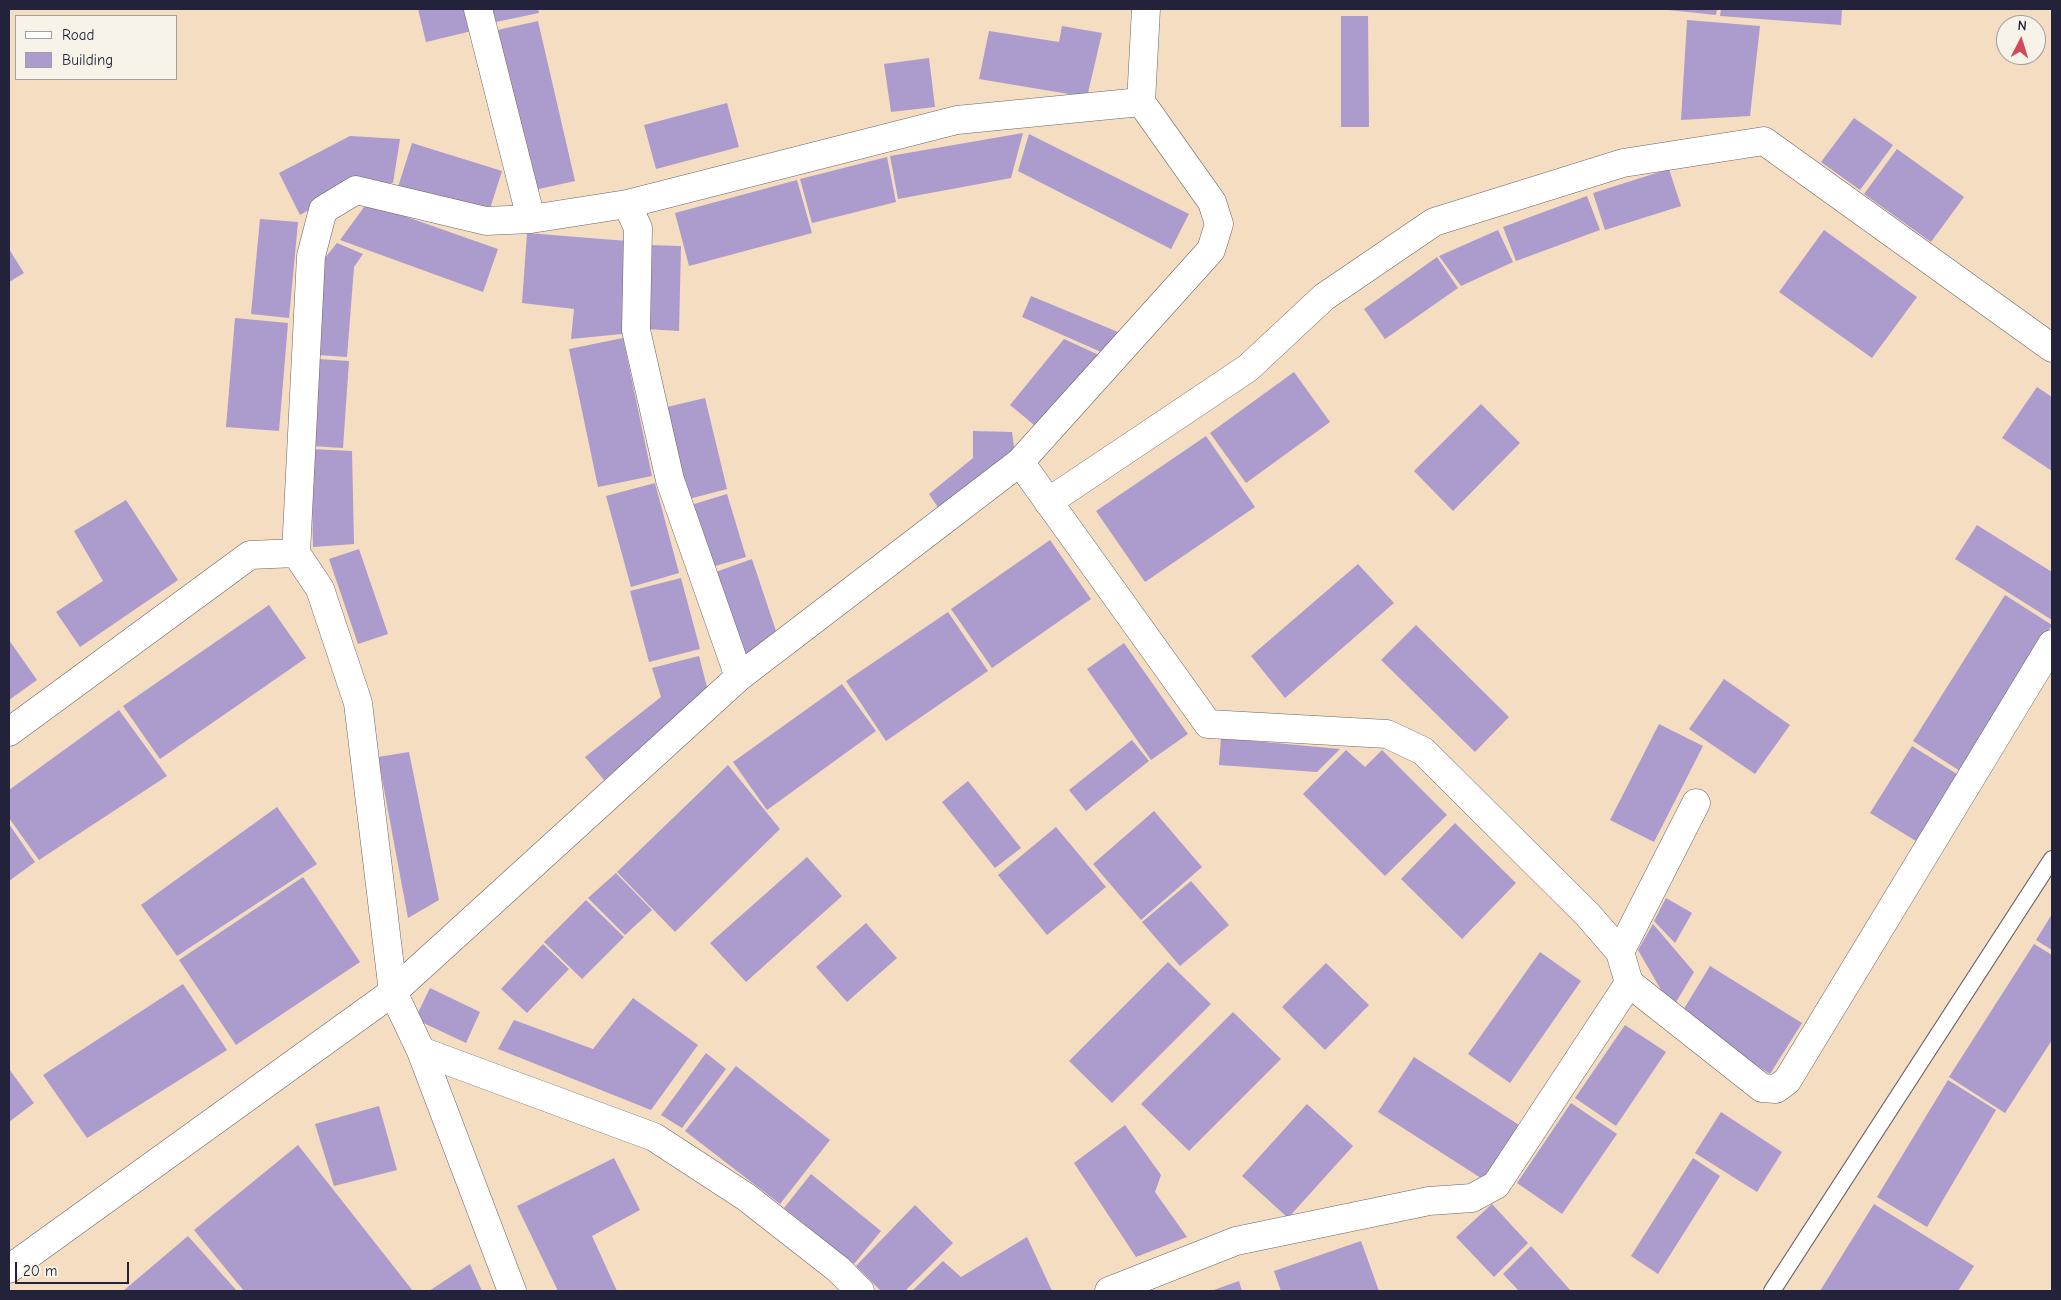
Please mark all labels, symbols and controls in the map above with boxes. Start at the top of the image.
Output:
legend [15,15,178,80]
north arrow [1996,15,2046,65]
text: N [2017,17,2028,34]
text: Road [62,26,94,44]
text: Building [62,51,113,69]
scale bar [18,1252,131,1284]
text: 20 m [23,1262,57,1280]

